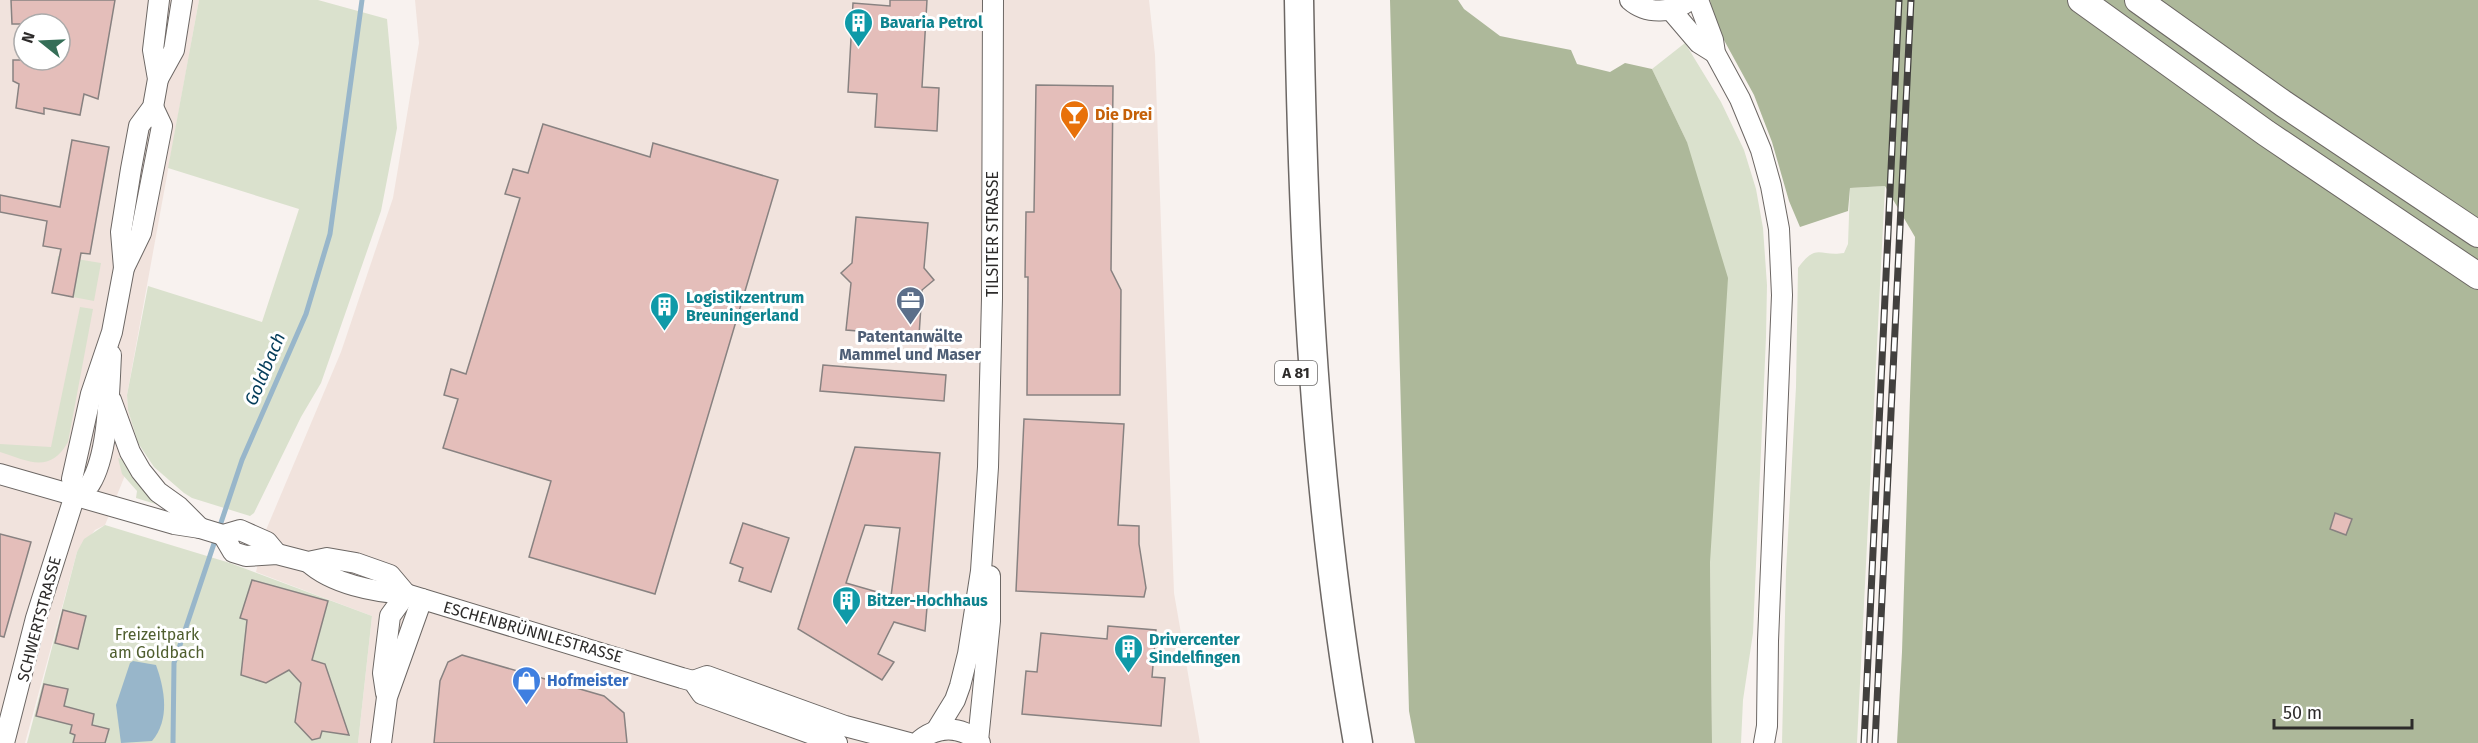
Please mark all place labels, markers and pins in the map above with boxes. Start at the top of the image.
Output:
building icon: Bavaria Petrol [843,6,875,48]
place label: Bavaria Petrol [880,13,983,32]
bar icon: Die Drei [1058,98,1090,140]
place label: Die Drei [1095,105,1152,124]
office icon: Patentanwälte Mammel und Maser [894,284,926,326]
place label: Logistikzentrum Breuningerland [686,288,804,325]
building icon: Logistikzentrum Breuningerland [649,290,681,332]
place label: Patentanwälte Mammel und Maser [839,327,981,364]
building icon: Bitzer-Hochhaus [830,584,862,626]
place label: Bitzer-Hochhaus [867,591,988,610]
place label: Drivercenter Sindelfingen [1149,630,1240,667]
building icon: Drivercenter Sindelfingen [1112,632,1144,674]
shop icon: Hofmeister [510,664,542,706]
place label: Hofmeister [547,671,629,690]

